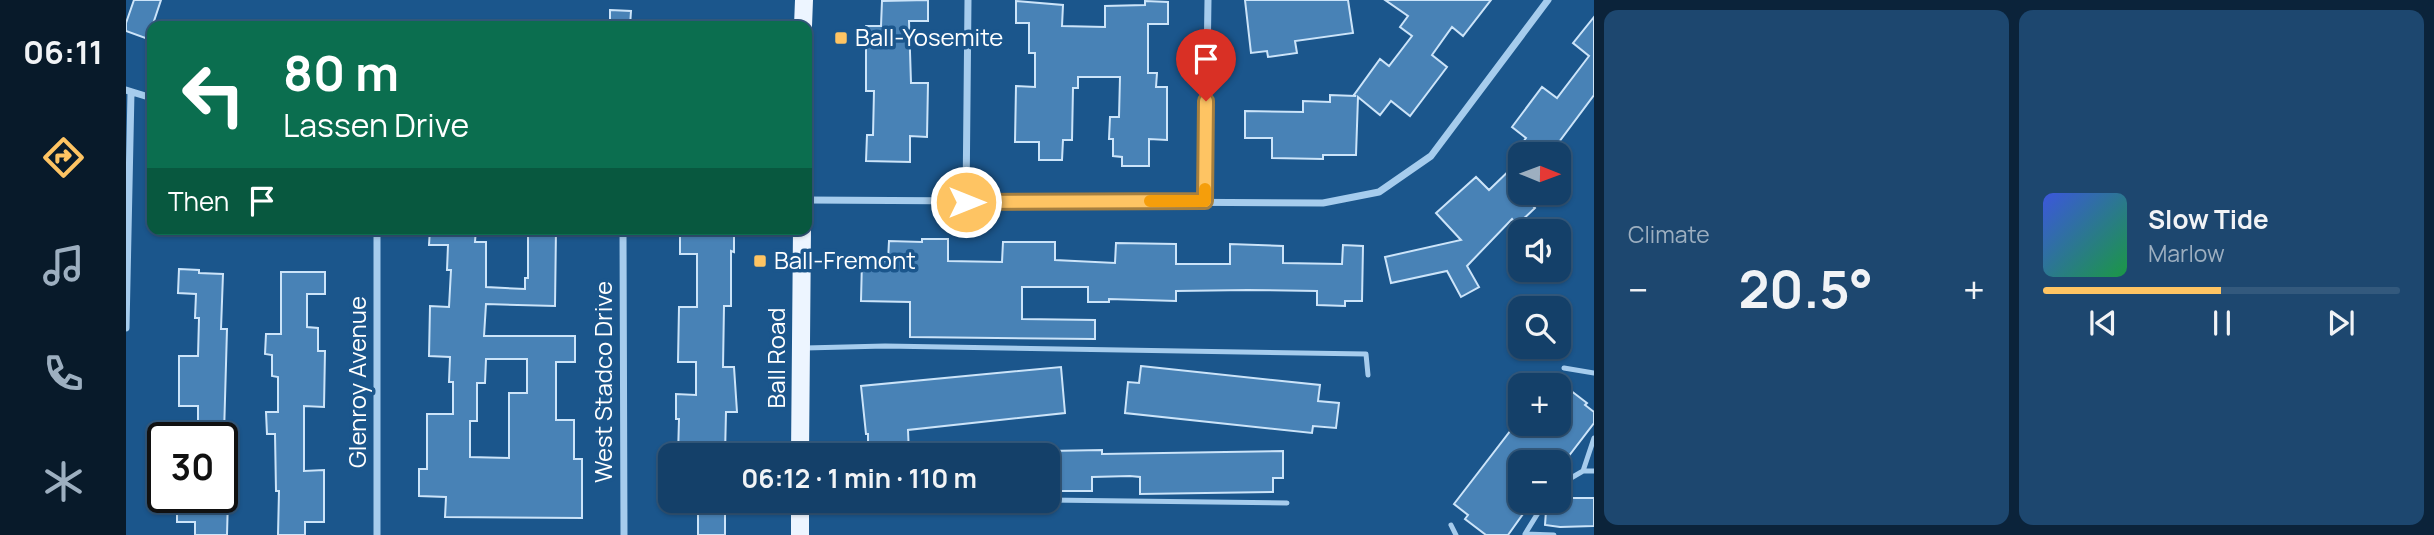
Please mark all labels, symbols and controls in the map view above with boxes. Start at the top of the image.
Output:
place label: Ball-Yosemite [855,20,1003,53]
pin [1176,29,1236,101]
text: 06:11 [23,30,103,74]
marker: Ball-Yosemite [833,30,849,46]
text: 80 m [283,39,399,106]
icon: arrive [1187,40,1225,78]
icon: left [168,49,259,140]
text: Lassen Drive [283,103,469,147]
icon: directions [39,133,88,182]
north arrow [1508,142,1572,205]
map controls [1508,142,1571,513]
position arrow [929,165,1003,239]
icon: arrive [243,182,281,220]
text: Then [168,183,229,219]
text: Slow Tide [2148,201,2269,237]
text: Climate [1628,218,1710,250]
button: sound [1508,219,1571,282]
text: Marlow [2148,237,2225,269]
icon: music [39,241,88,290]
place label: Ball-Fremont [774,243,916,276]
marker: Ball-Fremont [752,253,768,269]
text: 20.5° [1738,253,1873,324]
text: − [1628,263,1649,315]
text: + [1963,263,1985,315]
street label: West Stadco Drive [586,281,619,483]
street label: Glenroy Avenue [340,296,373,468]
button: search [1508,296,1571,359]
icon: previous [2084,304,2122,342]
icon: pause [2203,304,2241,342]
icon: next [2322,304,2360,342]
street label: Ball Road [759,308,792,408]
icon: phone [39,349,88,398]
button: + [1508,373,1571,436]
speed limit sign: 30 [147,422,238,513]
button: − [1508,450,1571,513]
icon: climate [39,457,88,506]
text: 06:12 · 1 min · 110 m [741,460,977,496]

